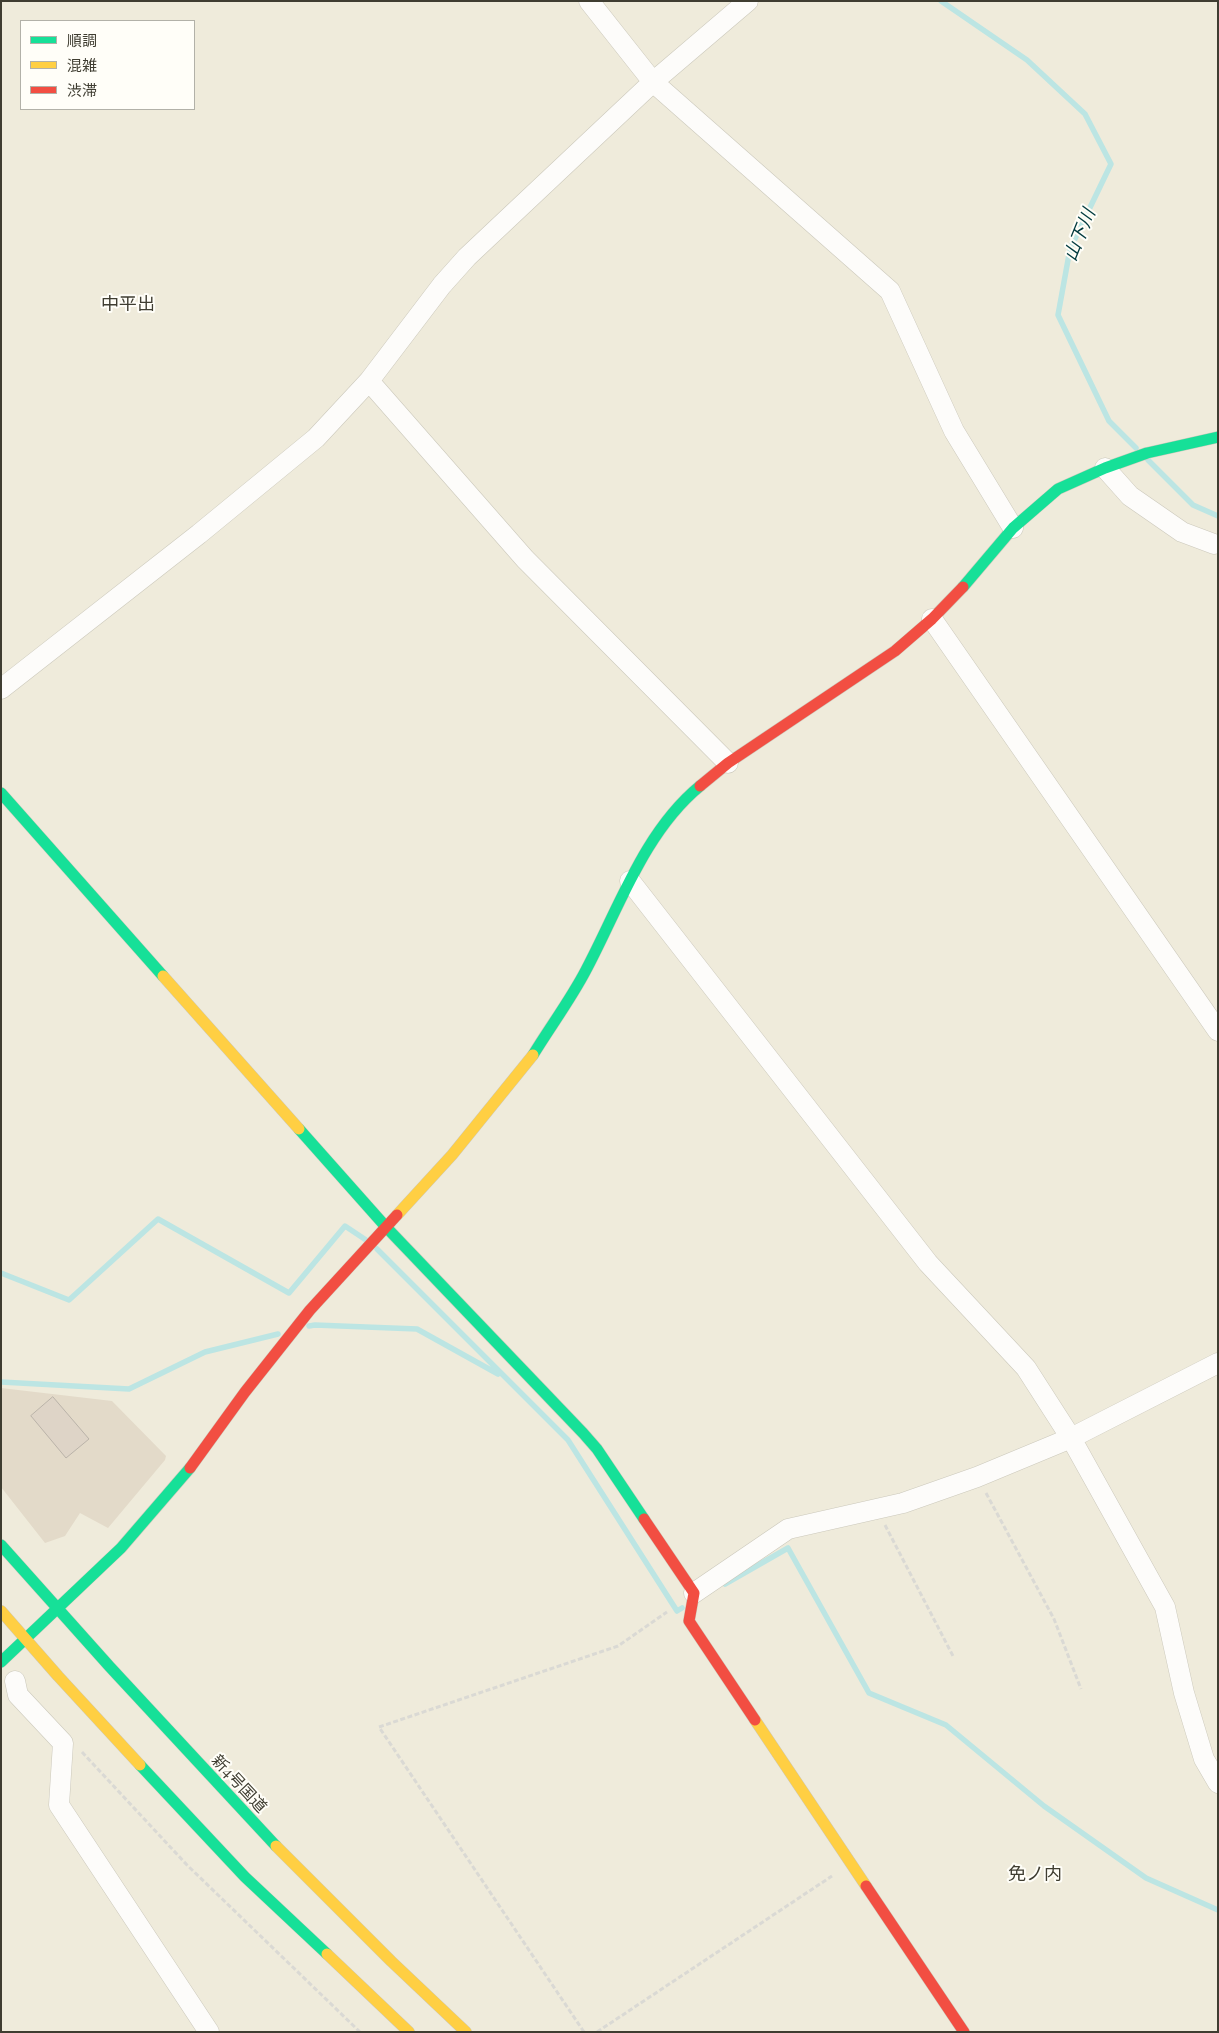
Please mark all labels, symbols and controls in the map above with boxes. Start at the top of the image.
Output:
legend [20,20,195,110]
text: 順調 [67,30,97,50]
text: 混雑 [67,55,97,75]
text: 渋滞 [67,80,97,100]
water label: 山下川 [1060,206,1100,264]
district label: 中平出 [101,293,155,315]
street label: 新4号国道 [207,1751,271,1817]
district label: 免ノ内 [1008,1863,1062,1885]

